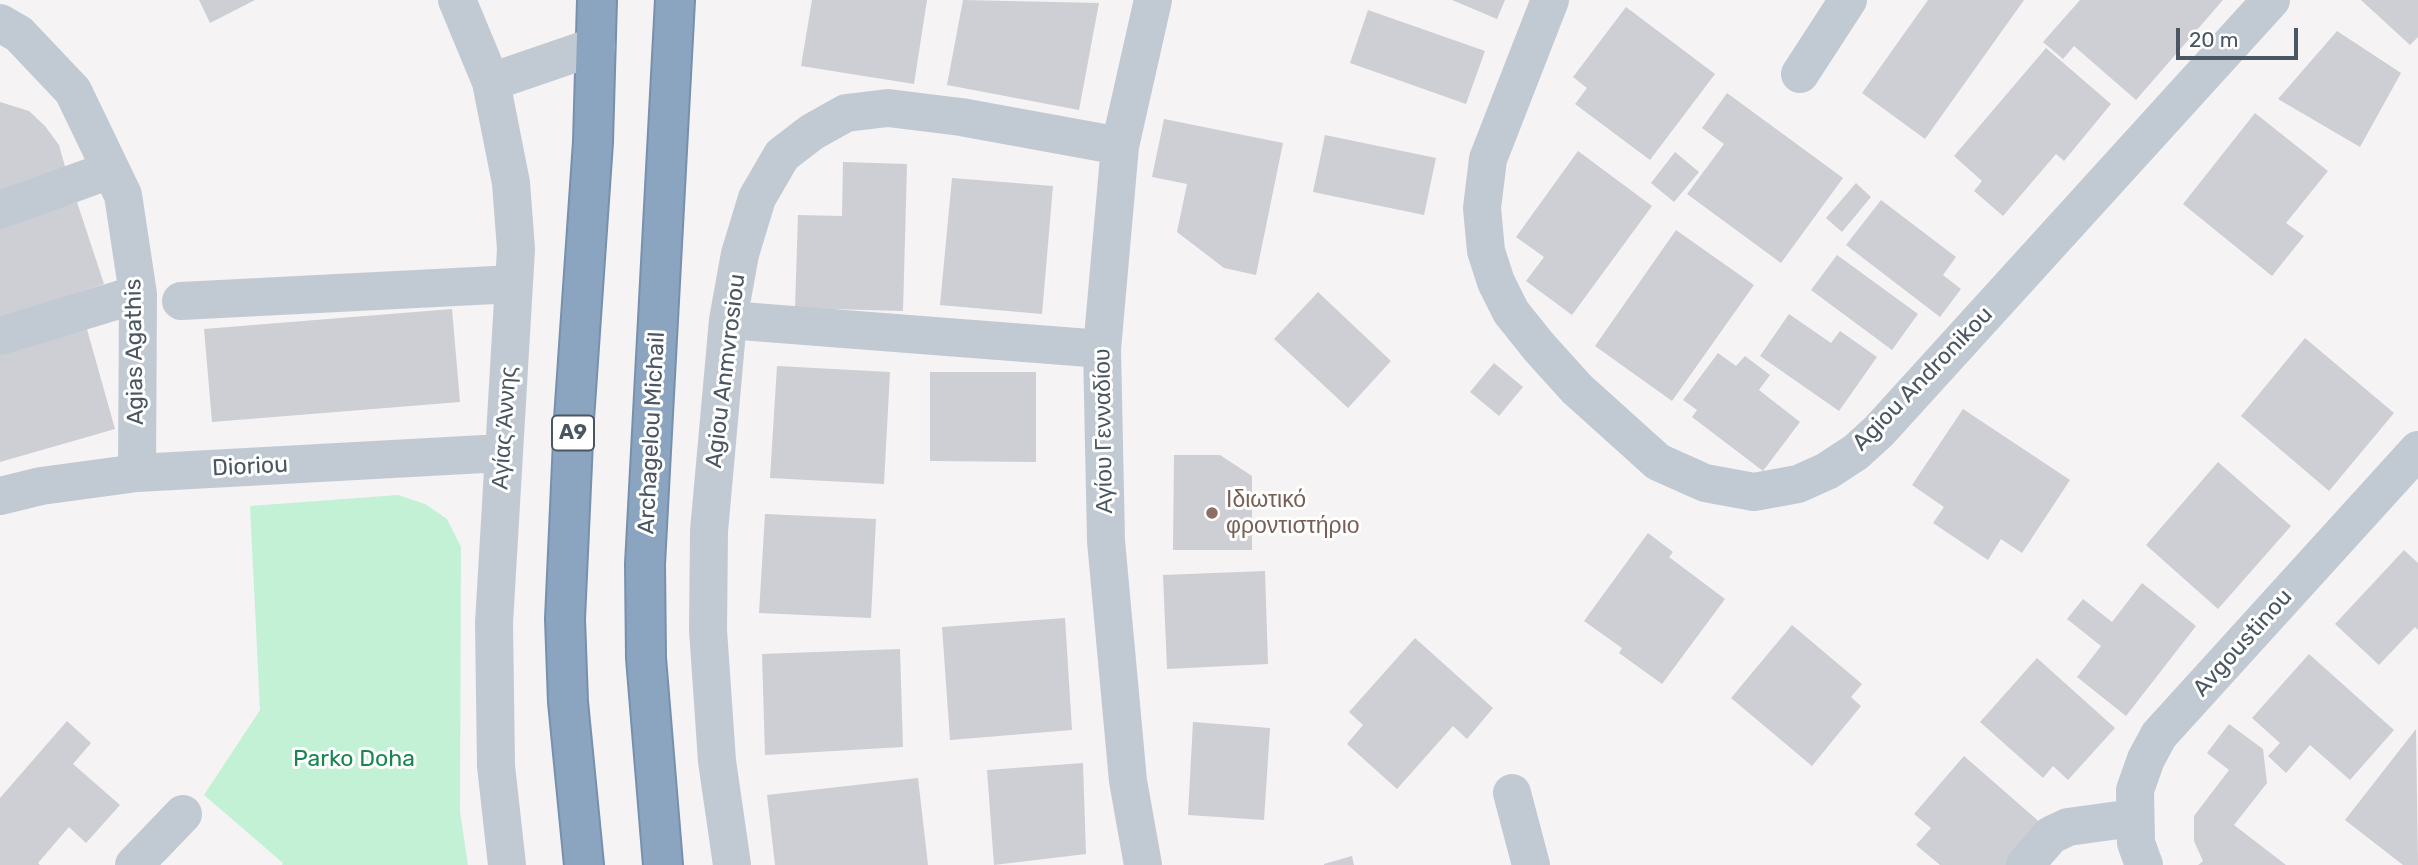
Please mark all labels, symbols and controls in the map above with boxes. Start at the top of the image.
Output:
scale bar [2180,14,2302,58]
text: 20 m [2189,27,2238,52]
street label: Agiou Anmvrosiou [700,272,752,470]
street label: Agias Agathis [120,279,150,425]
street label: Agiou Andronikou [1847,301,1999,457]
street label: Archagelou Michail [633,331,671,535]
street label: Αγίου Γενναδίου [1089,348,1119,514]
street label: Αγίας Άννης [487,366,523,490]
road number: A9 [552,416,594,450]
street label: Dioriou [211,451,289,483]
place label: Ιδιωτικό φροντιστήριο [1226,486,1360,540]
marker: Ιδιωτικό φροντιστήριο [1204,505,1220,521]
street label: Avgoustinou [2188,584,2298,702]
park label: Parko Doha [293,745,415,773]

